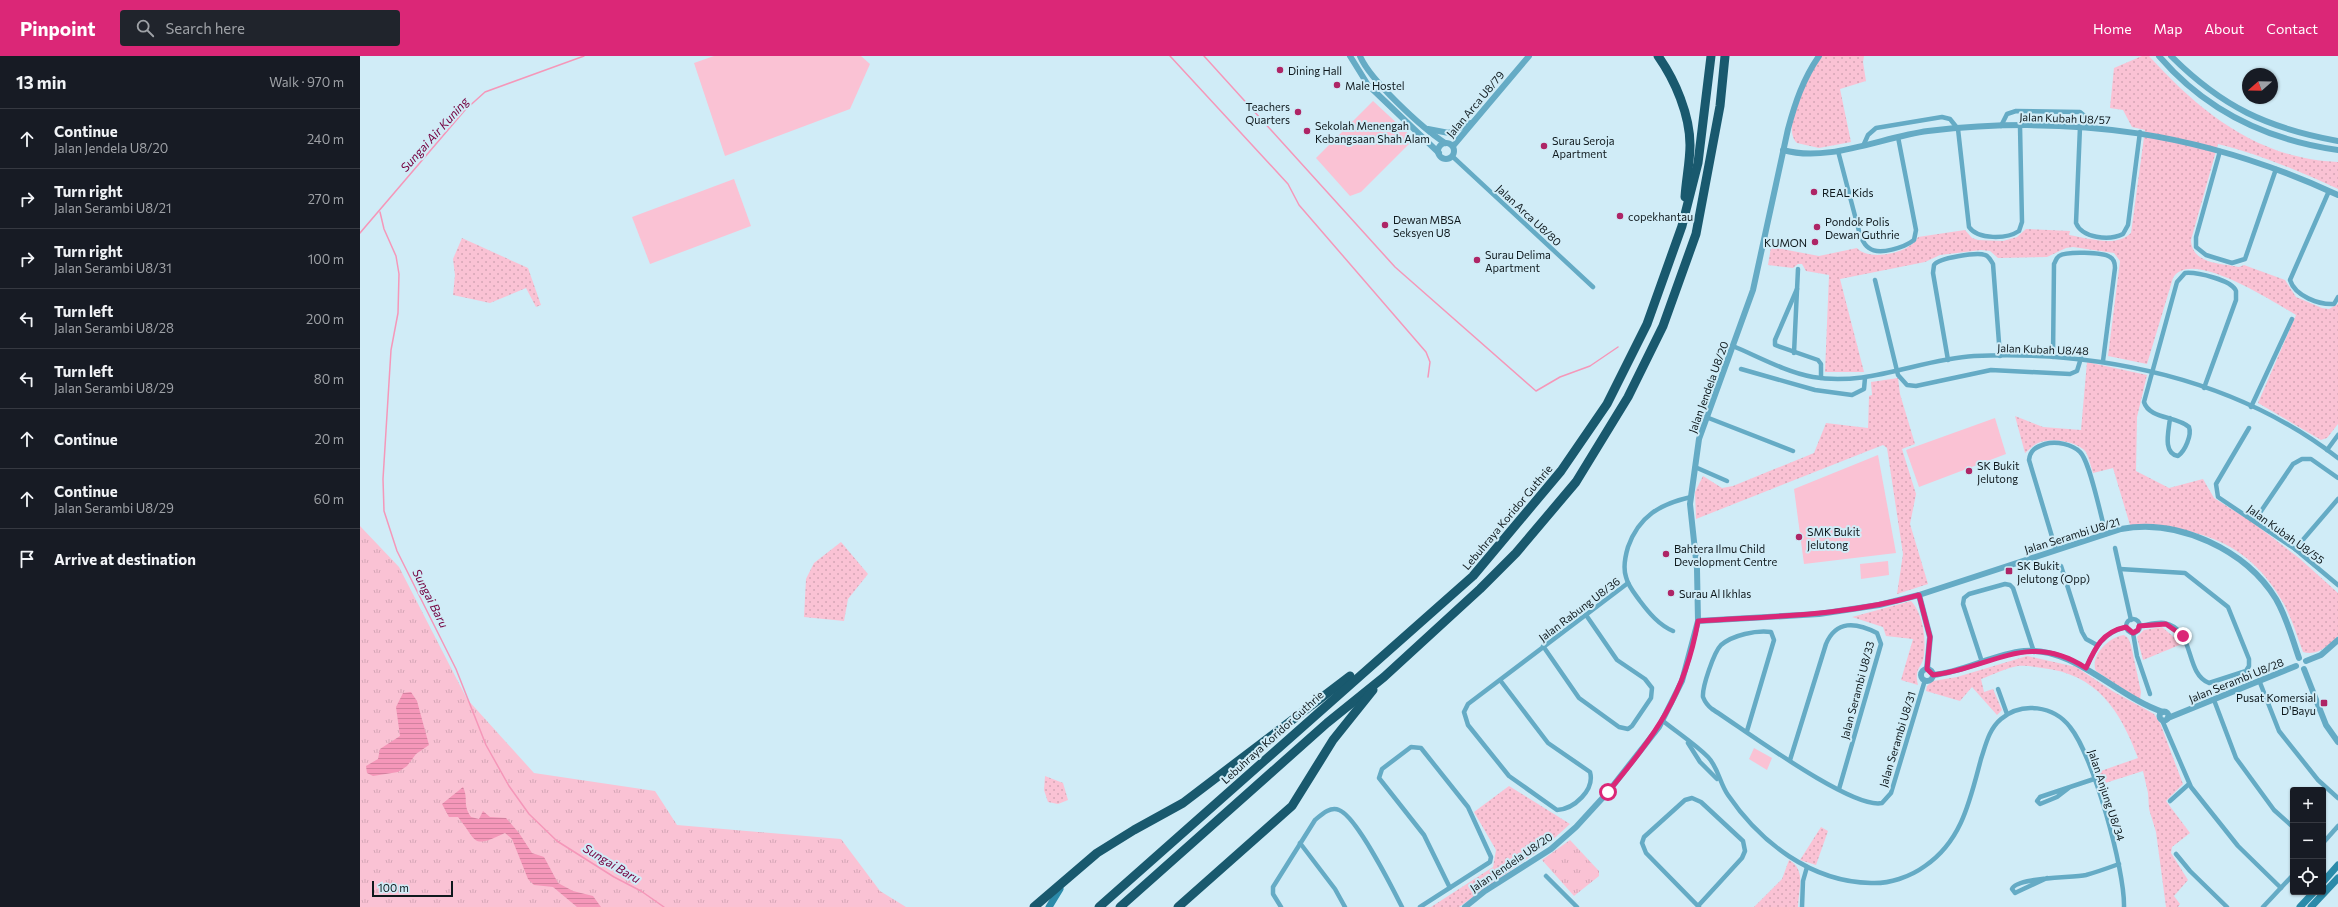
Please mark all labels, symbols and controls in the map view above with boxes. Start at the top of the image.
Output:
search box [120,10,400,46]
text: Pinpoint [20,17,96,40]
icon: search [134,17,156,39]
text: Search here [166,19,245,37]
text: Home [2093,20,2132,37]
text: Map [2154,20,2182,37]
text: About [2204,20,2244,37]
text: Contact [2266,20,2318,37]
place label: Dining Hall [1288,64,1342,77]
marker: Dining Hall [1275,65,1285,75]
street label: Jalan Arca U8/79 [1443,68,1508,141]
north arrow [2242,68,2278,104]
text: 13 min [16,72,66,93]
text: Walk · 970 m [269,74,344,90]
place label: Male Hostel [1345,79,1405,92]
marker: Male Hostel [1332,80,1342,90]
water label: Sungai Air Kuning [397,94,471,174]
place label: Teachers Quarters [1245,100,1290,126]
marker: Teachers Quarters [1293,107,1303,117]
street label: Jalan Kubah U8/57 [2019,110,2111,127]
place label: Sekolah Menengah Kebangsaan Shah Alam [1315,119,1430,145]
text: Continue [54,122,118,140]
marker: Sekolah Menengah Kebangsaan Shah Alam [1302,126,1312,136]
icon: ahead [16,128,38,150]
text: 240 m [307,131,344,147]
place label: Surau Seroja Apartment [1552,134,1614,160]
text: Jalan Jendela U8/20 [54,140,168,156]
marker: Surau Seroja Apartment [1539,141,1549,151]
text: Turn right [54,182,123,200]
street label: Jalan Arca U8/80 [1493,182,1564,249]
place label: REAL Kids [1822,186,1873,199]
marker: REAL Kids [1809,187,1819,197]
icon: right [16,188,38,210]
text: 270 m [308,191,344,207]
text: Jalan Serambi U8/21 [54,200,172,216]
place label: copekhantau [1628,210,1693,223]
marker: copekhantau [1615,211,1625,221]
place label: Dewan MBSA Seksyen U8 [1393,213,1462,239]
place label: Pondok Polis Dewan Guthrie [1825,215,1900,241]
marker: Dewan MBSA Seksyen U8 [1380,220,1390,230]
marker: Pondok Polis Dewan Guthrie [1812,222,1822,232]
place label: KUMON [1764,236,1807,249]
marker: KUMON [1810,237,1820,247]
text: Turn right [54,242,123,260]
icon: right [16,248,38,270]
place label: Surau Delima Apartment [1485,248,1551,274]
text: 100 m [308,251,344,267]
marker: Surau Delima Apartment [1472,255,1482,265]
text: Jalan Serambi U8/31 [54,260,172,276]
text: Turn left [54,302,113,320]
icon: left [16,308,38,330]
text: 200 m [306,311,344,327]
text: Jalan Serambi U8/28 [54,320,174,336]
street label: Jalan Jendela U8/20 [1685,339,1732,435]
street label: Jalan Kubah U8/48 [1997,341,2089,358]
text: Turn left [54,362,113,380]
icon: left [16,368,38,390]
text: 80 m [314,371,344,387]
text: Jalan Serambi U8/29 [54,380,174,396]
icon: ahead [16,428,38,450]
text: Continue [54,430,118,448]
text: 20 m [315,431,344,447]
place label: SK Bukit Jelutong [1977,459,2020,486]
street label: Lebuhraya Koridor Guthrie [1459,462,1555,572]
marker: SK Bukit Jelutong [1964,466,1974,476]
text: Continue [54,482,118,500]
icon: ahead [16,488,38,510]
text: 60 m [314,491,344,507]
text: Jalan Serambi U8/29 [54,500,174,516]
street label: Jalan Kubah U8/55 [2244,502,2327,567]
street label: Jalan Serambi U8/21 [2023,514,2122,557]
place label: SMK Bukit Jelutong [1807,525,1861,552]
marker: SMK Bukit Jelutong [1794,532,1804,542]
place label: Bahtera Ilmu Child Development Centre [1674,542,1778,568]
icon: arrive [16,548,38,570]
marker: Bahtera Ilmu Child Development Centre [1661,549,1671,559]
text: Arrive at destination [54,550,196,568]
place label: SK Bukit Jelutong (Opp) [2017,559,2090,586]
water label: Sungai Baru [410,566,452,630]
marker: SK Bukit Jelutong (Opp) [2004,566,2014,576]
street label: Jalan Rabung U8/36 [1536,574,1623,645]
place label: Surau Al Ikhlas [1679,587,1751,600]
marker: Surau Al Ikhlas [1666,588,1676,598]
route end [2174,627,2192,645]
street label: Jalan Serambi U8/33 [1838,639,1877,741]
street label: Jalan Serambi U8/28 [2187,655,2286,706]
street label: Lebuhraya Koridor Guthrie [1218,688,1326,786]
street label: Jalan Serambi U8/31 [1876,689,1919,789]
place label: Pusat Komersial D'Bayu [2236,691,2316,717]
marker: Pusat Komersial D'Bayu [2319,698,2329,708]
street label: Jalan Anjung U8/34 [2085,748,2128,843]
route start [1599,783,1617,801]
map controls [2290,787,2326,895]
button: + [2290,787,2326,823]
button: − [2290,823,2326,859]
street label: Jalan Jendela U8/20 [1467,830,1555,895]
water label: Sungai Baru [581,840,643,886]
button: locate [2290,859,2326,895]
scale bar [372,879,453,898]
text: 100 m [378,881,409,894]

